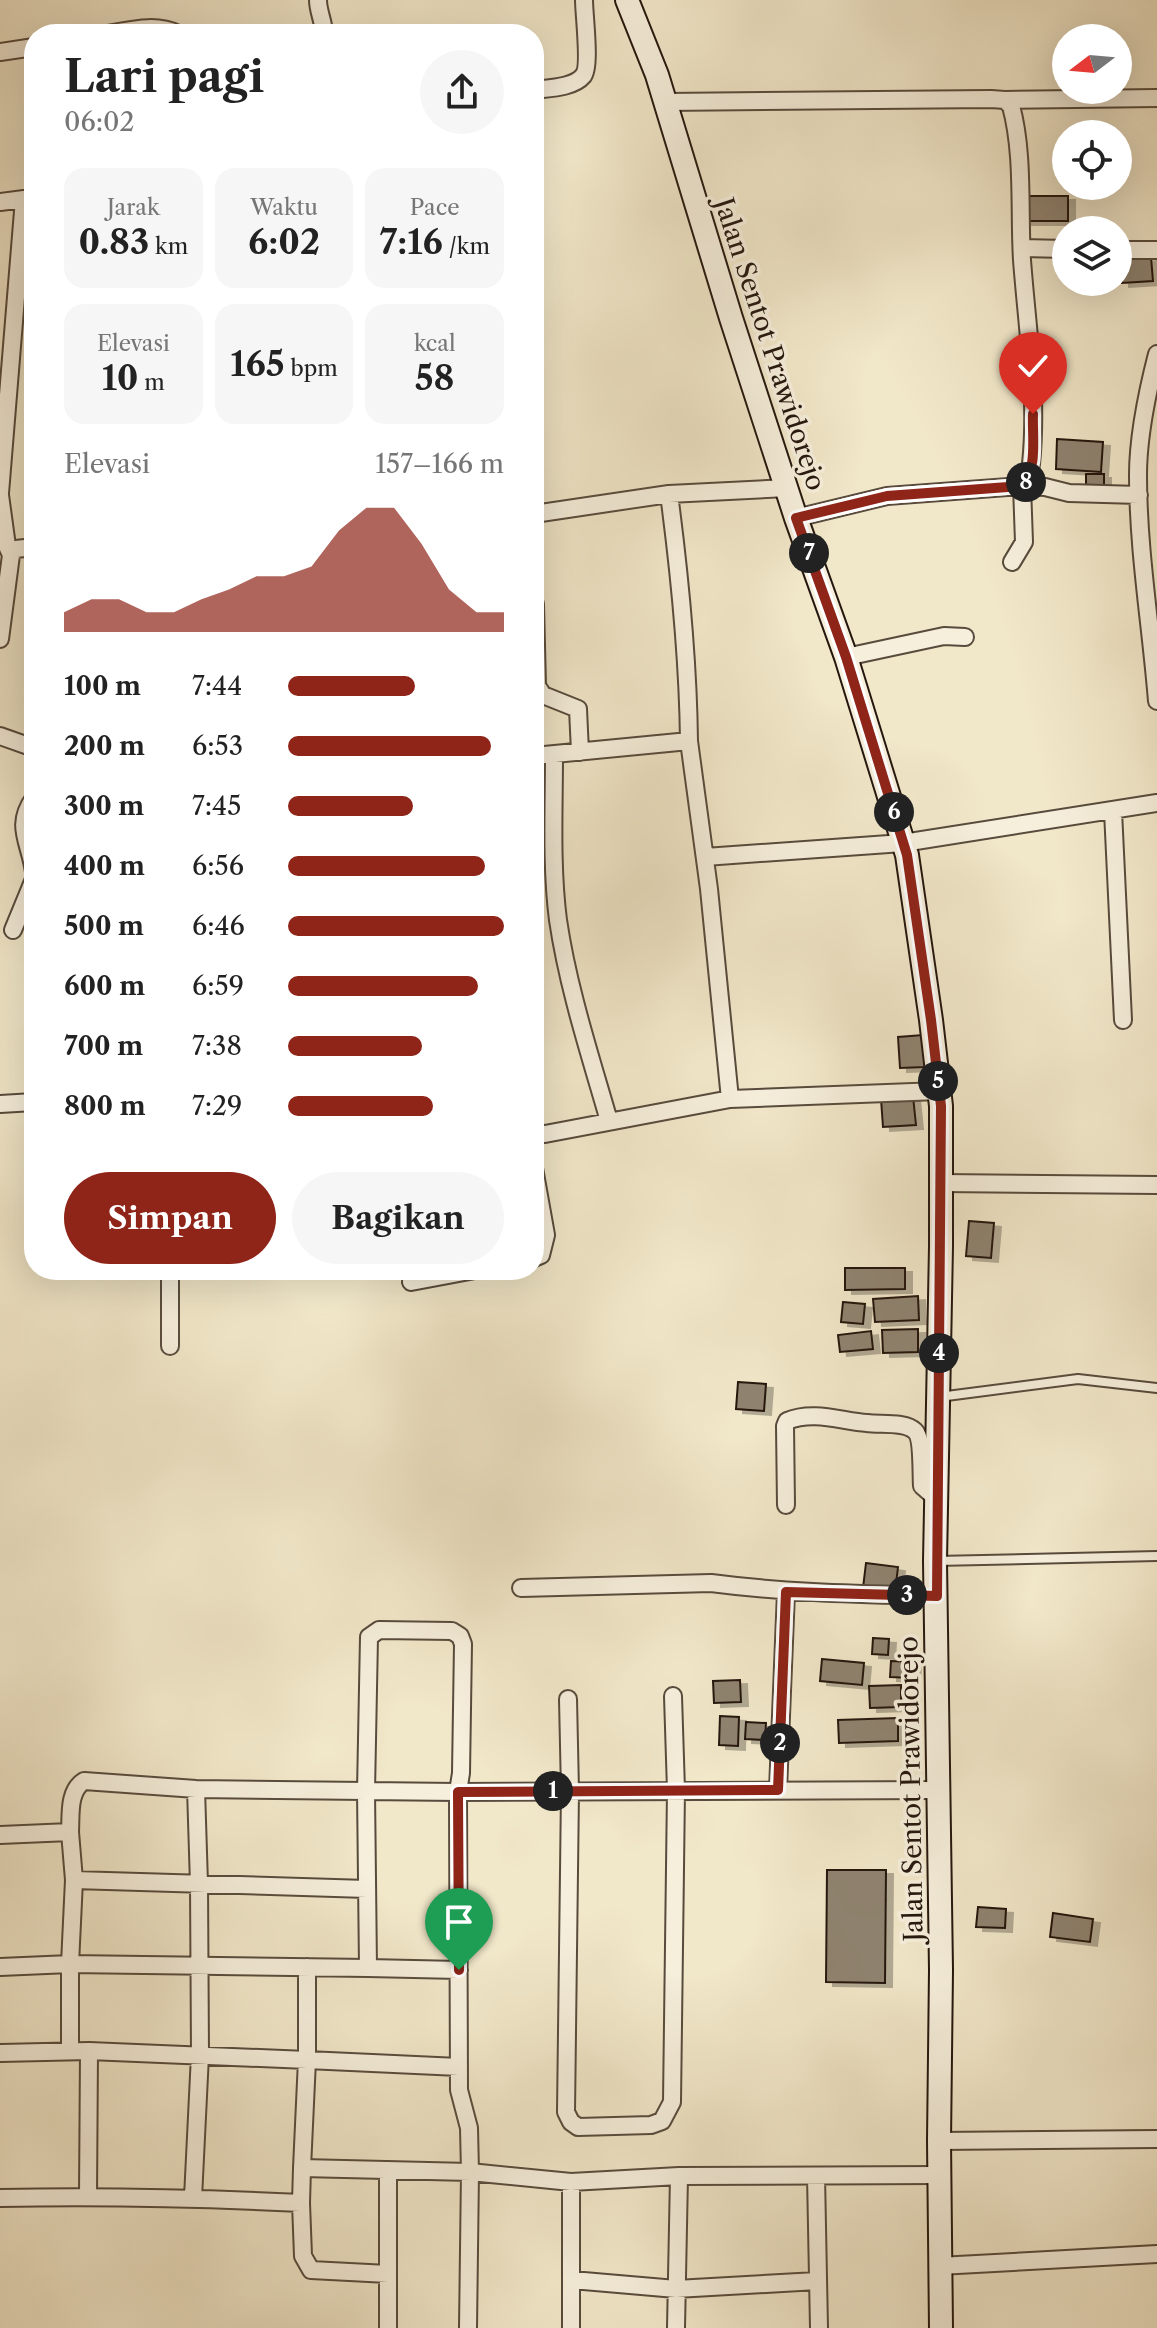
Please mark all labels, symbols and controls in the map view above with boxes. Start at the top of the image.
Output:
north arrow [1052,24,1132,104]
map controls [1052,24,1132,296]
text: Lari pagi [64,49,264,103]
button: share [420,50,504,134]
text: 06:02 [64,106,134,138]
button: locate [1052,120,1132,200]
street label: Jalan Sentot Prawidorejo [706,190,832,494]
text: Jarak [107,194,160,221]
text: Waktu [250,194,318,221]
text: Pace [410,194,460,221]
button: layers [1052,216,1132,296]
text: 0.83 [78,221,149,263]
text: 6:02 [248,221,320,263]
text: 7:16 [379,221,443,263]
text: km [149,233,188,260]
text: /km [443,233,490,260]
text: Elevasi [97,330,170,357]
text: kcal [414,330,455,357]
pin [999,332,1067,414]
text: 165 [230,343,285,385]
icon: check [1011,344,1055,388]
text: bpm [285,355,338,382]
text: 10 [102,357,138,399]
text: 58 [415,357,455,399]
text: m [138,369,165,396]
text: Elevasi [64,448,150,480]
text: 157–166 m [375,448,504,480]
pin: 8 [1006,462,1046,502]
text: 8 [1019,468,1033,495]
pin: 7 [789,533,829,573]
text: 7 [803,539,815,566]
text: 100 m [64,670,141,702]
text: 7:44 [192,670,242,702]
text: 200 m [64,730,145,762]
text: 6:53 [192,730,243,762]
text: 300 m [64,790,144,822]
text: 7:45 [192,790,241,822]
pin: 6 [874,792,914,832]
text: 6 [887,798,901,825]
text: 400 m [64,850,145,882]
text: 6:56 [192,850,244,882]
text: 500 m [64,910,144,942]
text: 6:46 [192,910,245,942]
text: 600 m [64,970,145,1002]
text: 6:59 [192,970,244,1002]
text: 700 m [64,1030,143,1062]
text: 7:38 [192,1030,242,1062]
pin: 5 [918,1061,958,1101]
text: 5 [932,1067,944,1094]
text: 800 m [64,1090,146,1122]
text: 7:29 [192,1090,242,1122]
button: Simpan [64,1172,276,1264]
button: Bagikan [292,1172,504,1264]
pin: 4 [919,1333,959,1373]
text: 4 [932,1339,946,1366]
pin: 3 [887,1575,927,1615]
text: 3 [901,1581,913,1608]
street label: Jalan Sentot Prawidorejo [892,1636,930,1946]
pin: 2 [760,1723,800,1763]
text: 2 [774,1729,787,1756]
pin: 1 [533,1771,573,1811]
text: 1 [548,1777,558,1804]
pin [425,1888,493,1970]
icon: arrive [437,1900,481,1944]

